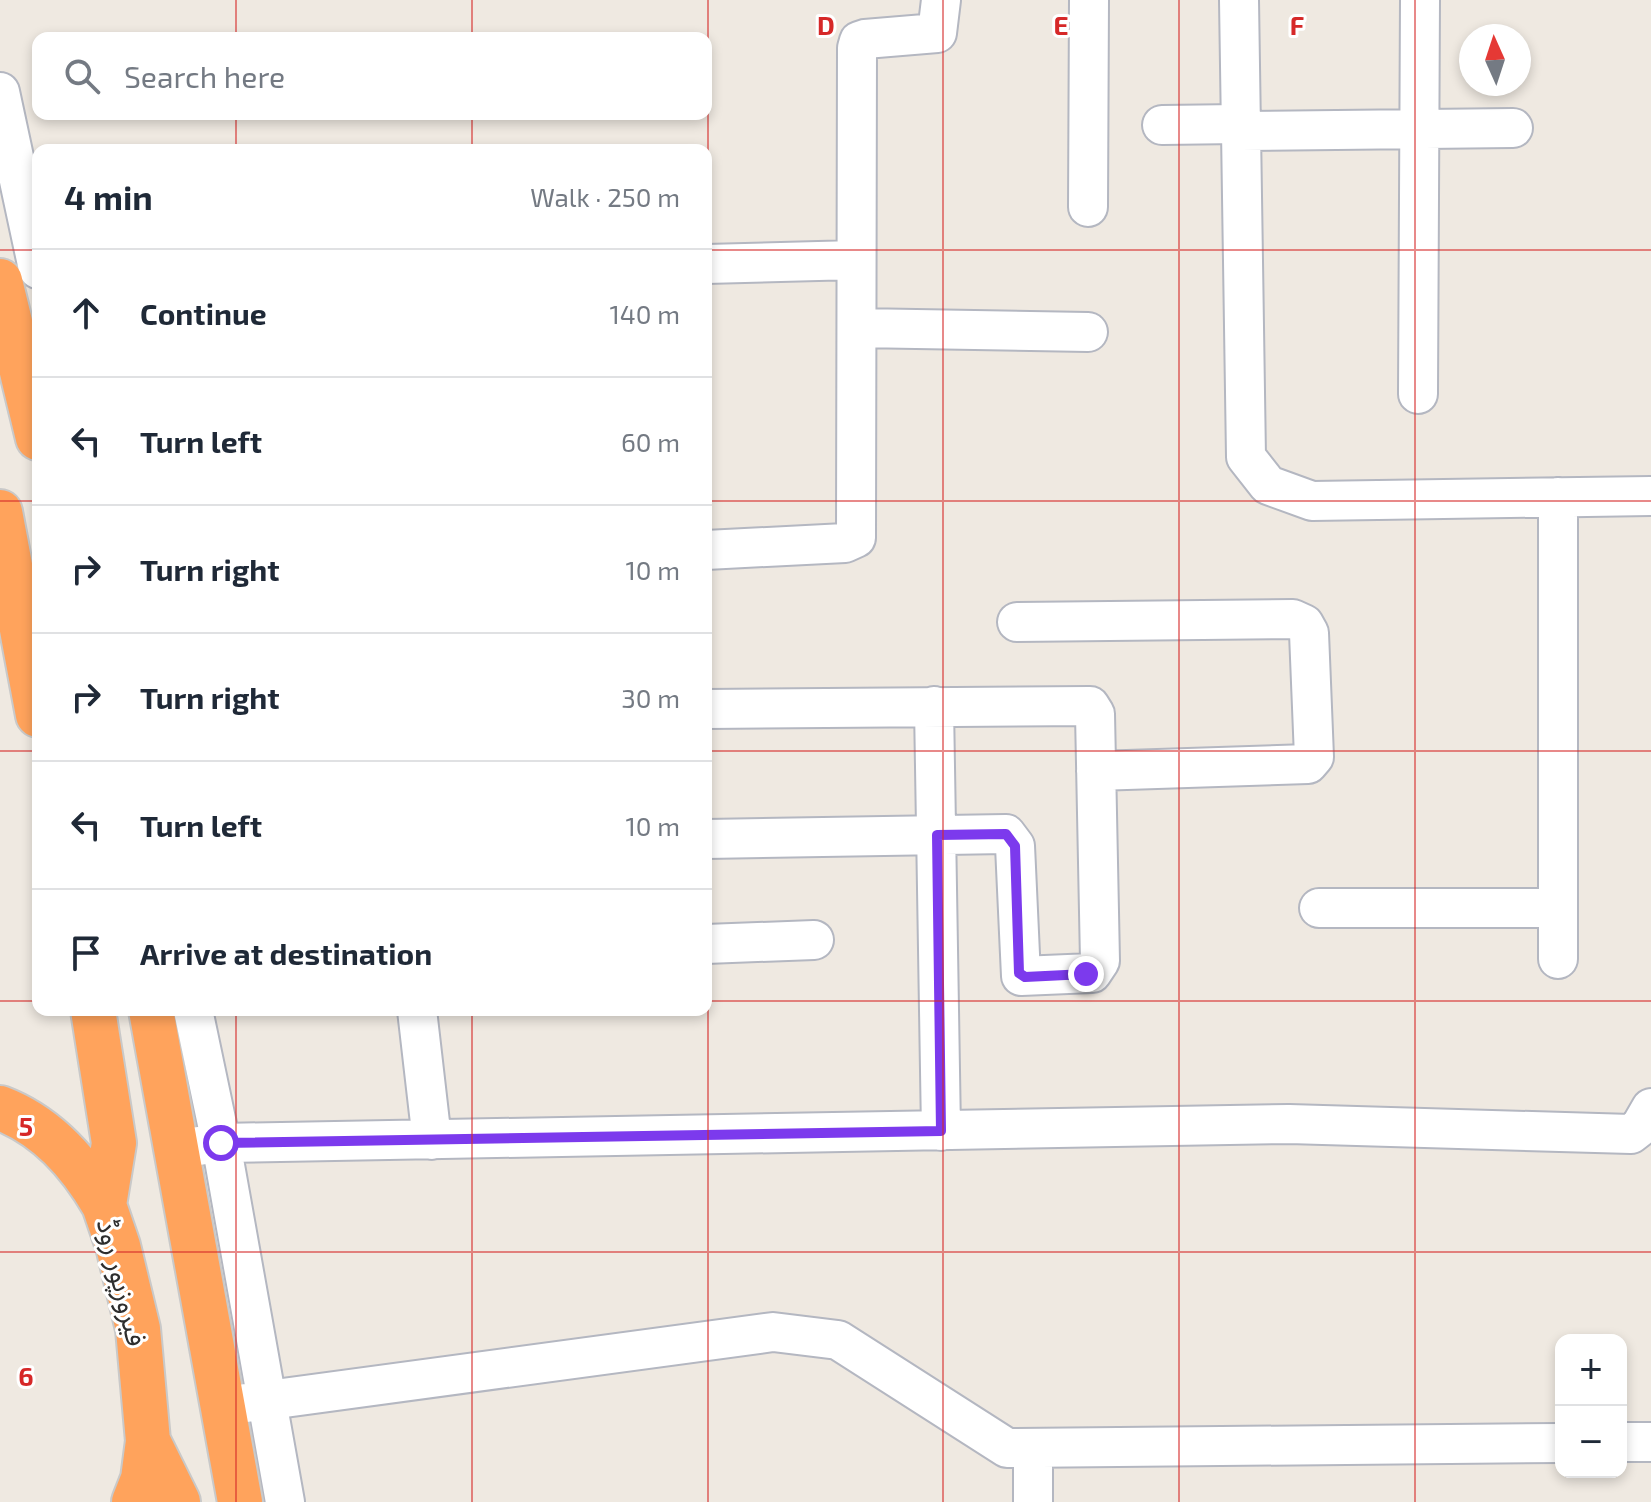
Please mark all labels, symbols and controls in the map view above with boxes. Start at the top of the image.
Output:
text: D [817,9,835,40]
text: E [1053,9,1069,40]
text: F [1290,9,1304,40]
north arrow [1459,24,1531,96]
search box [32,32,712,120]
icon: search [60,54,104,98]
text: Search here [124,58,285,94]
text: 4 min [64,176,153,217]
text: Walk · 250 m [530,181,680,212]
icon: ahead [64,291,108,335]
text: Continue [140,295,267,331]
text: 140 m [609,298,680,329]
icon: left [64,419,108,463]
text: Turn left [140,423,262,459]
text: 60 m [621,426,680,457]
icon: right [64,547,108,591]
text: Turn right [140,551,280,587]
text: 10 m [625,554,680,585]
icon: right [64,675,108,719]
text: Turn right [140,679,280,715]
text: 30 m [621,682,680,713]
icon: left [64,803,108,847]
text: Turn left [140,807,262,843]
text: 10 m [625,810,680,841]
icon: arrive [64,931,108,975]
text: Arrive at destination [140,935,432,971]
route end [1068,956,1104,992]
text: 5 [19,1110,33,1141]
route start [203,1125,239,1161]
street label: فیروزپور روڈ [89,1215,155,1350]
map controls [1555,1334,1627,1478]
button: + [1555,1334,1627,1406]
text: 6 [18,1360,34,1391]
button: − [1555,1406,1627,1478]

